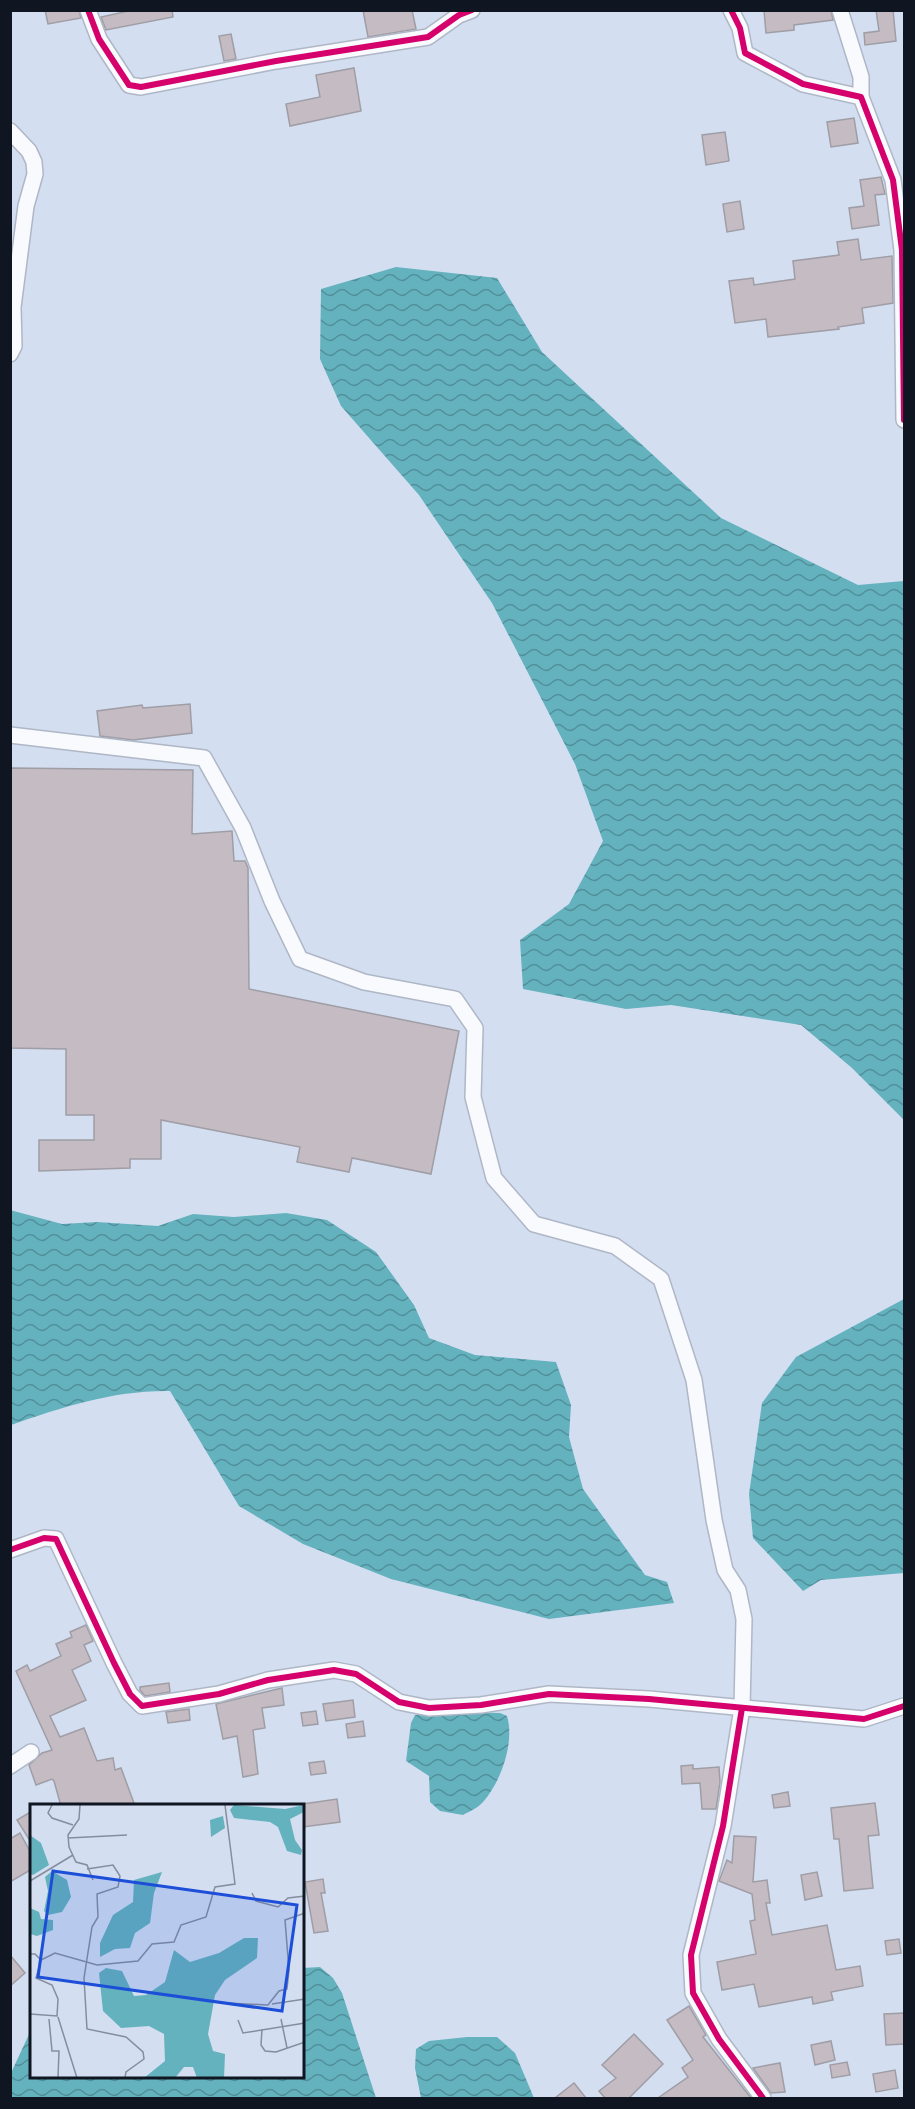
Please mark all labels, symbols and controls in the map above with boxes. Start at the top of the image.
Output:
inset map [30,1804,304,2079]

